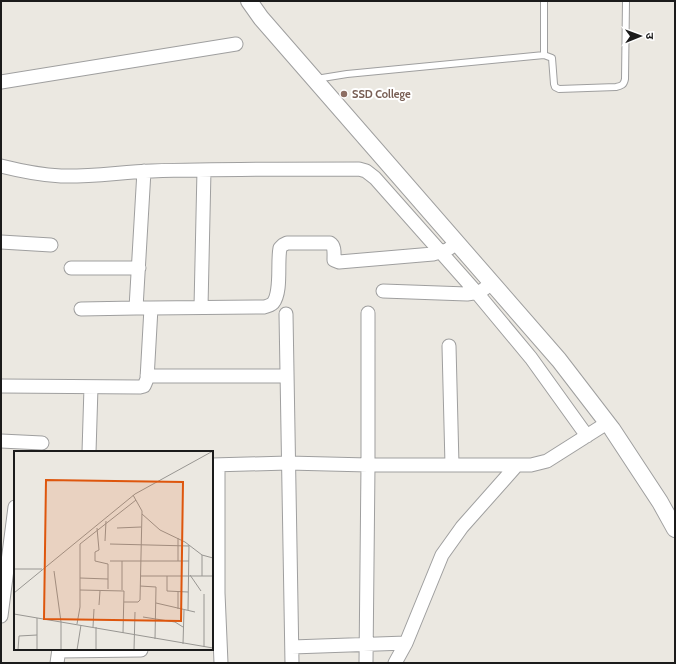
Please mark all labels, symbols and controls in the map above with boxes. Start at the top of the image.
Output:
north arrow [620,16,660,56]
text: उ [643,32,657,40]
place label: SSD College [352,87,411,101]
marker: SSD College [339,89,349,99]
inset map [14,451,213,650]

